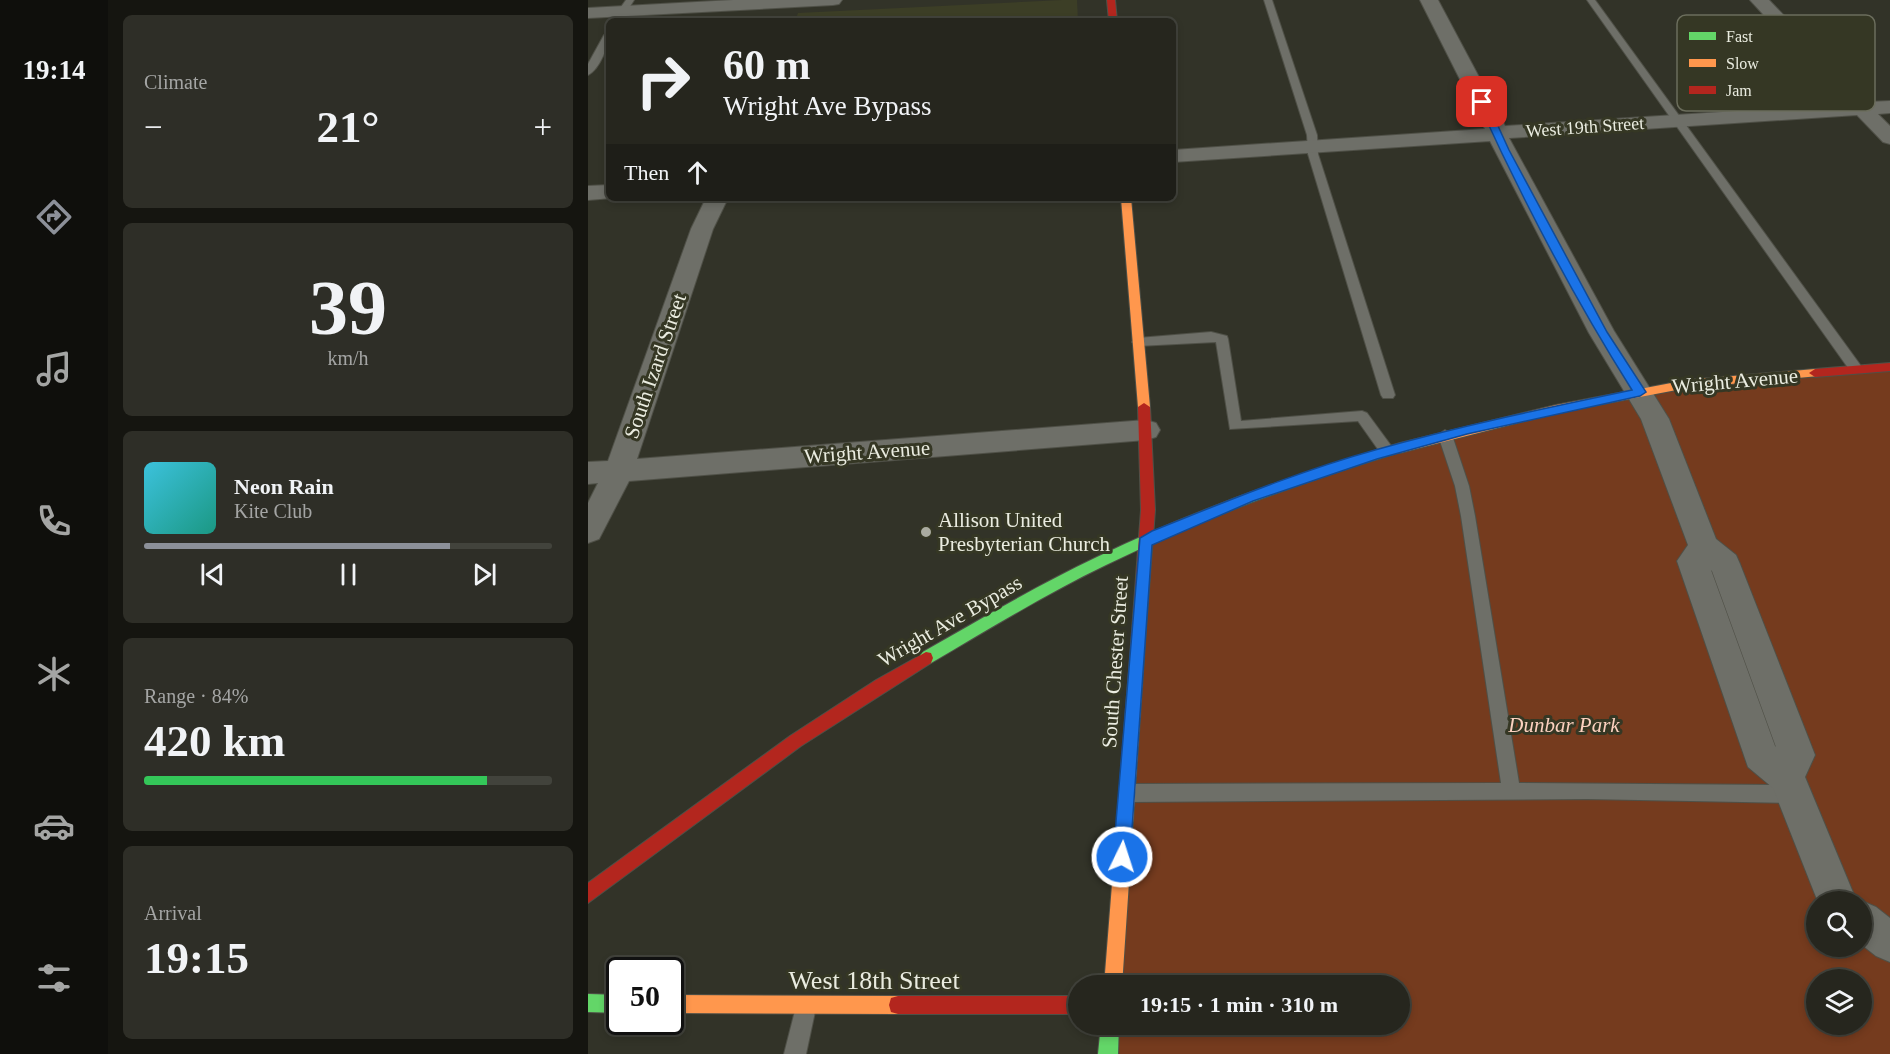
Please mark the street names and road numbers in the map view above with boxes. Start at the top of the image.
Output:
street label: West 19th Street [1525,113,1645,141]
street label: South Izard Street [619,290,691,442]
street label: Wright Avenue [1671,364,1799,398]
street label: Wright Avenue [803,436,931,468]
street label: Wright Ave Bypass [874,570,1026,672]
street label: South Chester Street [1097,575,1133,749]
street label: West 18th Street [788,966,960,995]

